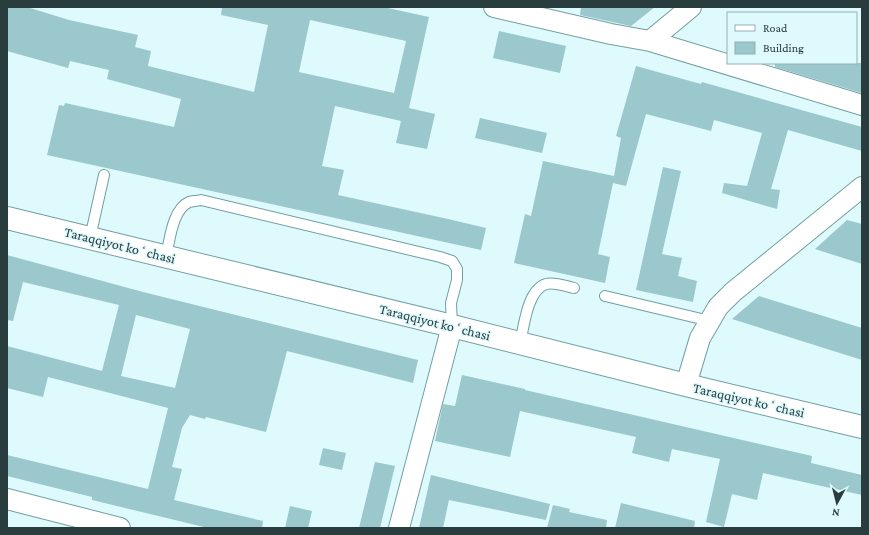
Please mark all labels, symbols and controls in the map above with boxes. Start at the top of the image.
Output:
legend [727,12,857,64]
text: Road [763,21,788,35]
text: Building [763,41,804,55]
street label: Taraqqiyot koʻchasi [63,223,178,267]
street label: Taraqqiyot koʻchasi [378,300,493,344]
street label: Taraqqiyot koʻchasi [692,379,807,421]
north arrow [817,483,857,523]
text: N [831,506,840,519]

